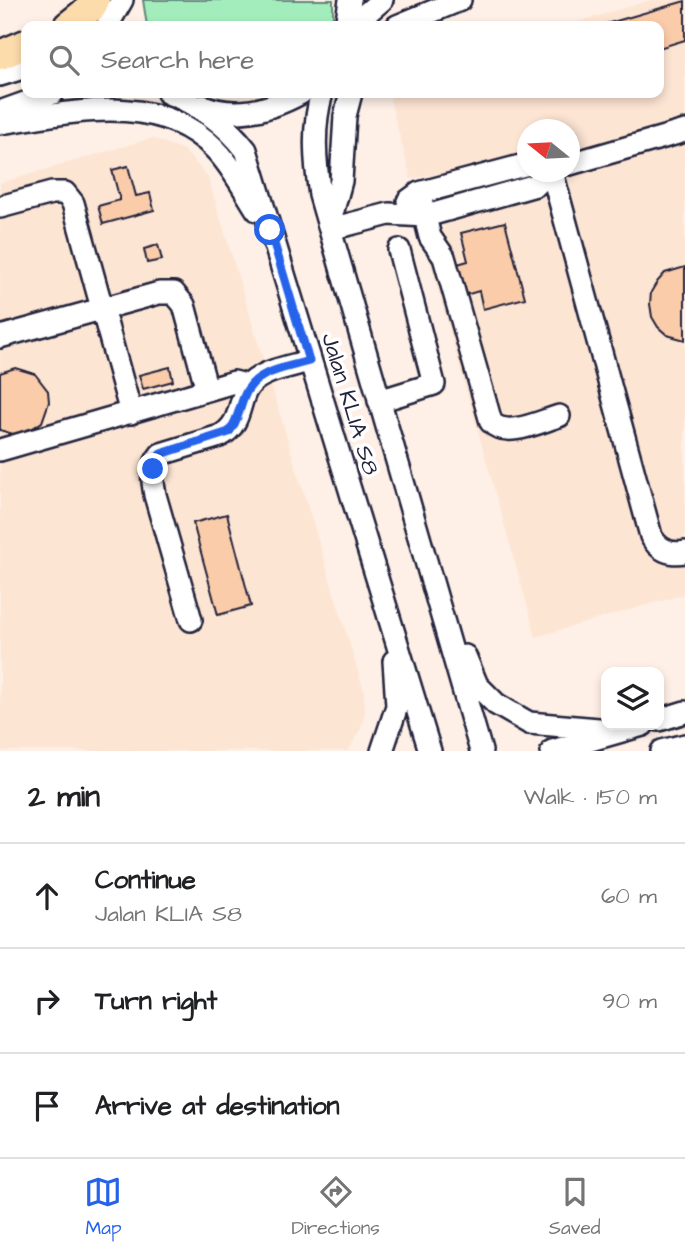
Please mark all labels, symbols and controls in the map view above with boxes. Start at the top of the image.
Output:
search box [21,21,664,98]
icon: search [45,41,83,79]
text: Search here [101,42,254,78]
north arrow [517,119,580,182]
route start [254,214,285,245]
street label: Jalan KLIA S8 [313,329,387,479]
route end [137,453,168,484]
map controls [601,667,664,730]
button: layers [601,667,664,730]
text: 2 min [28,776,100,818]
text: Walk · 150 m [523,781,657,813]
text: Continue [95,862,196,898]
icon: ahead [28,877,66,915]
text: 60 m [601,880,657,912]
text: Jalan KLIA S8 [95,898,242,930]
icon: right [28,982,66,1020]
text: Turn right [95,983,217,1019]
text: 90 m [602,985,657,1017]
icon: arrive [28,1087,66,1125]
text: Arrive at destination [95,1088,340,1124]
tab: Map [84,1173,122,1242]
tab: Directions [291,1173,380,1242]
tab: Saved [549,1173,600,1242]

